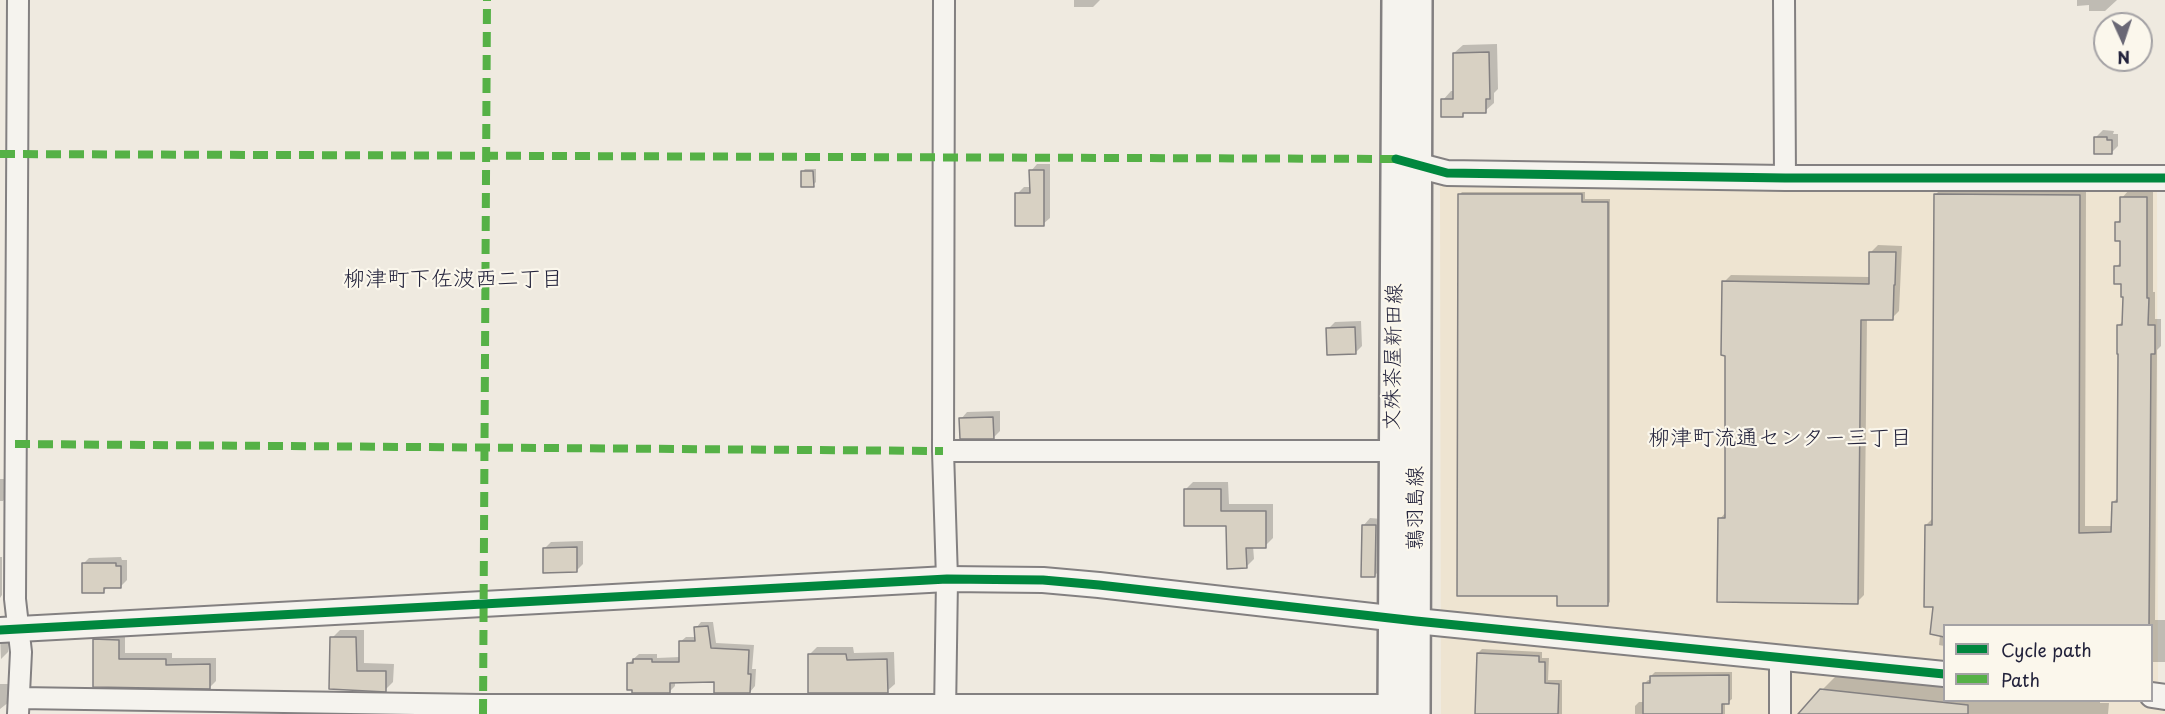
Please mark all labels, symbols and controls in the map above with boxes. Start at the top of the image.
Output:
north arrow [2093,12,2153,72]
text: N [2117,46,2131,70]
district label: 柳津町下佐波西二丁目 [343,267,563,293]
street label: 文殊茶屋新田線 [1380,283,1408,431]
district label: 柳津町流通センター三丁目 [1648,426,1912,452]
street label: 鶉羽島線 [1403,466,1429,550]
legend [1943,624,2153,702]
text: Cycle path [2001,636,2092,663]
text: Path [2001,666,2040,693]

